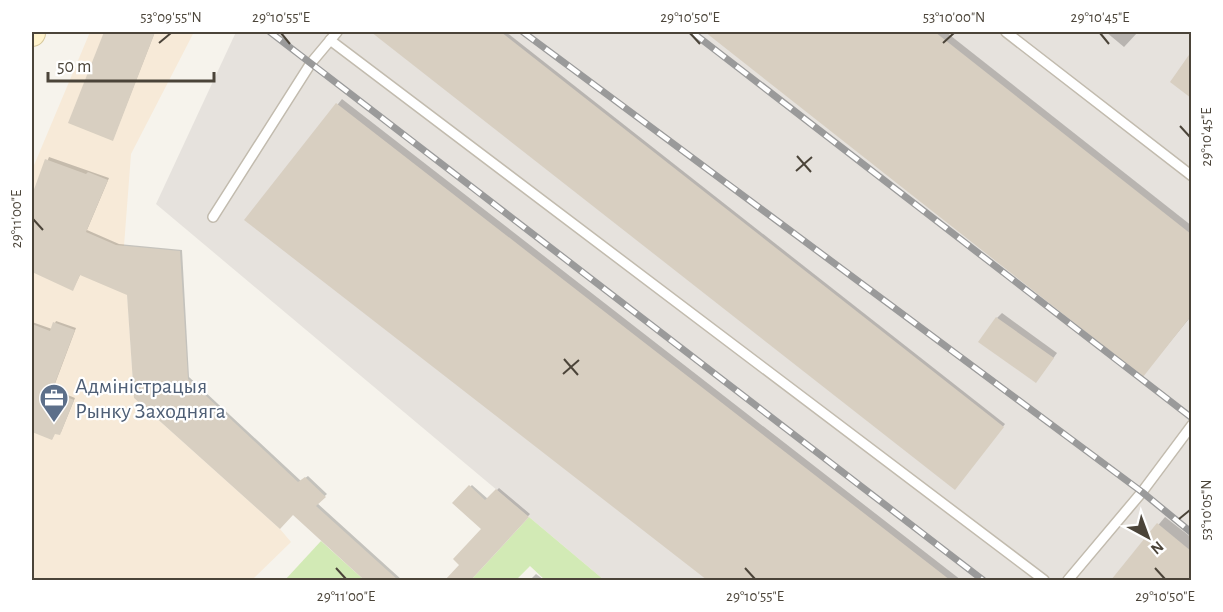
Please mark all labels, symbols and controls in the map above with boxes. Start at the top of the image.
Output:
text: 53°09'55"N [140,10,202,25]
text: 29°10'55"E [252,10,310,25]
text: 29°10'50"E [660,10,720,25]
text: 53°10'00"N [923,10,985,25]
text: 29°10'45"E [1071,10,1129,25]
scale bar [48,45,214,83]
text: 50 m [57,58,91,76]
text: 29°10'45"E [1199,108,1214,166]
text: 29°11'00"E [9,190,24,248]
place label: Адміністрацыя Рынку Заходняга [75,375,226,422]
office icon: Адміністрацыя Рынку Заходняга [38,382,70,424]
text: 53°10'05"N [1199,479,1214,541]
north arrow [1118,507,1178,567]
text: N [1148,538,1167,557]
text: 29°11'00"E [317,589,375,604]
text: 29°10'55"E [726,589,784,604]
text: 29°10'50"E [1135,589,1195,604]

